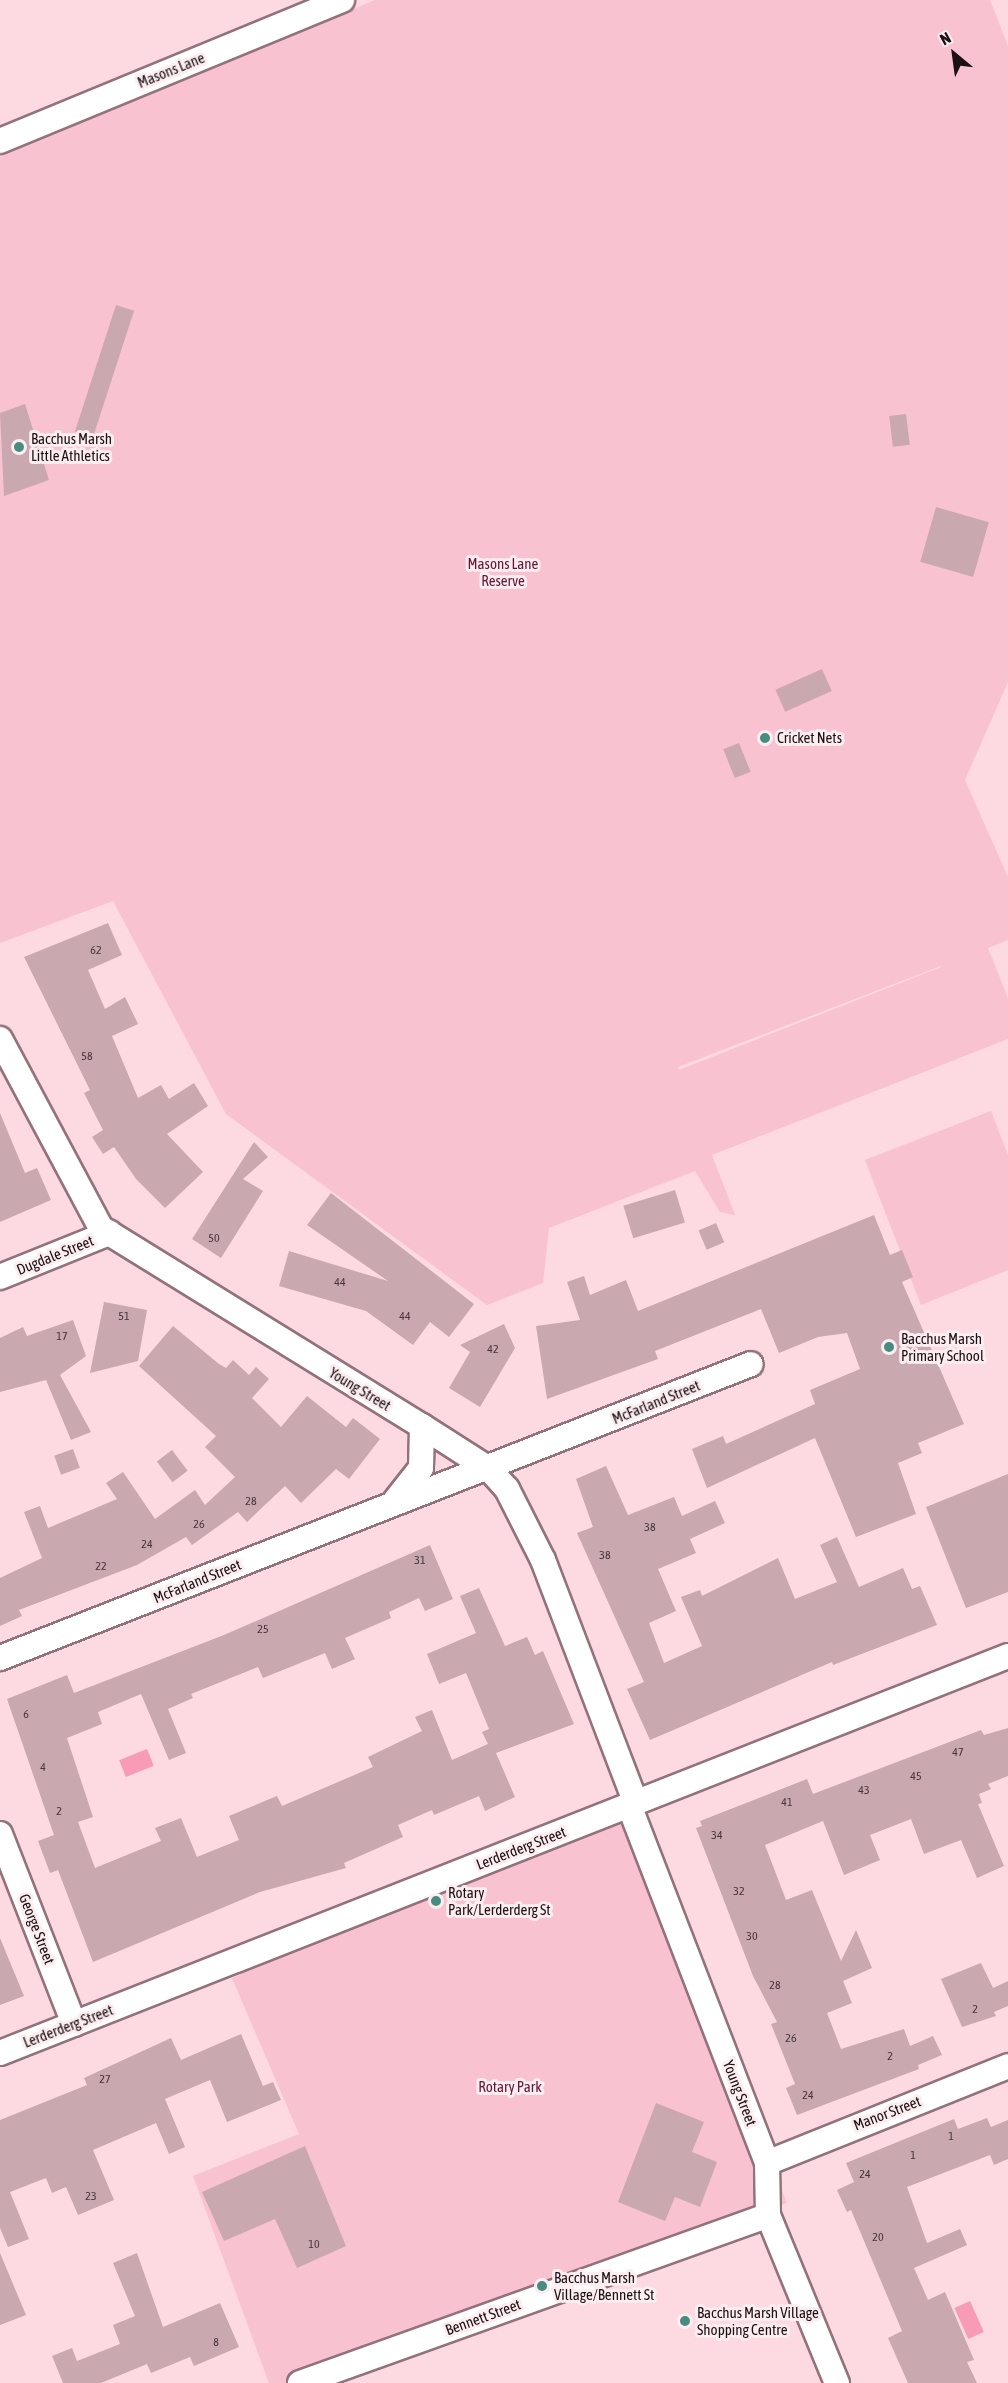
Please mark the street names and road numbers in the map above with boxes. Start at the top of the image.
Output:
street label: Masons Lane [135,48,207,92]
street label: Dugdale Street [14,1231,96,1279]
street label: Young Street [326,1364,394,1414]
street label: McFarland Street [609,1376,703,1428]
street label: McFarland Street [150,1555,244,1607]
street label: Lerderderg Street [474,1823,568,1873]
street label: George Street [15,1891,59,1967]
street label: Lerderderg Street [21,2001,115,2051]
street label: Young Street [719,2058,761,2128]
street label: Manor Street [851,2092,923,2134]
street label: Bennett Street [443,2295,523,2339]

